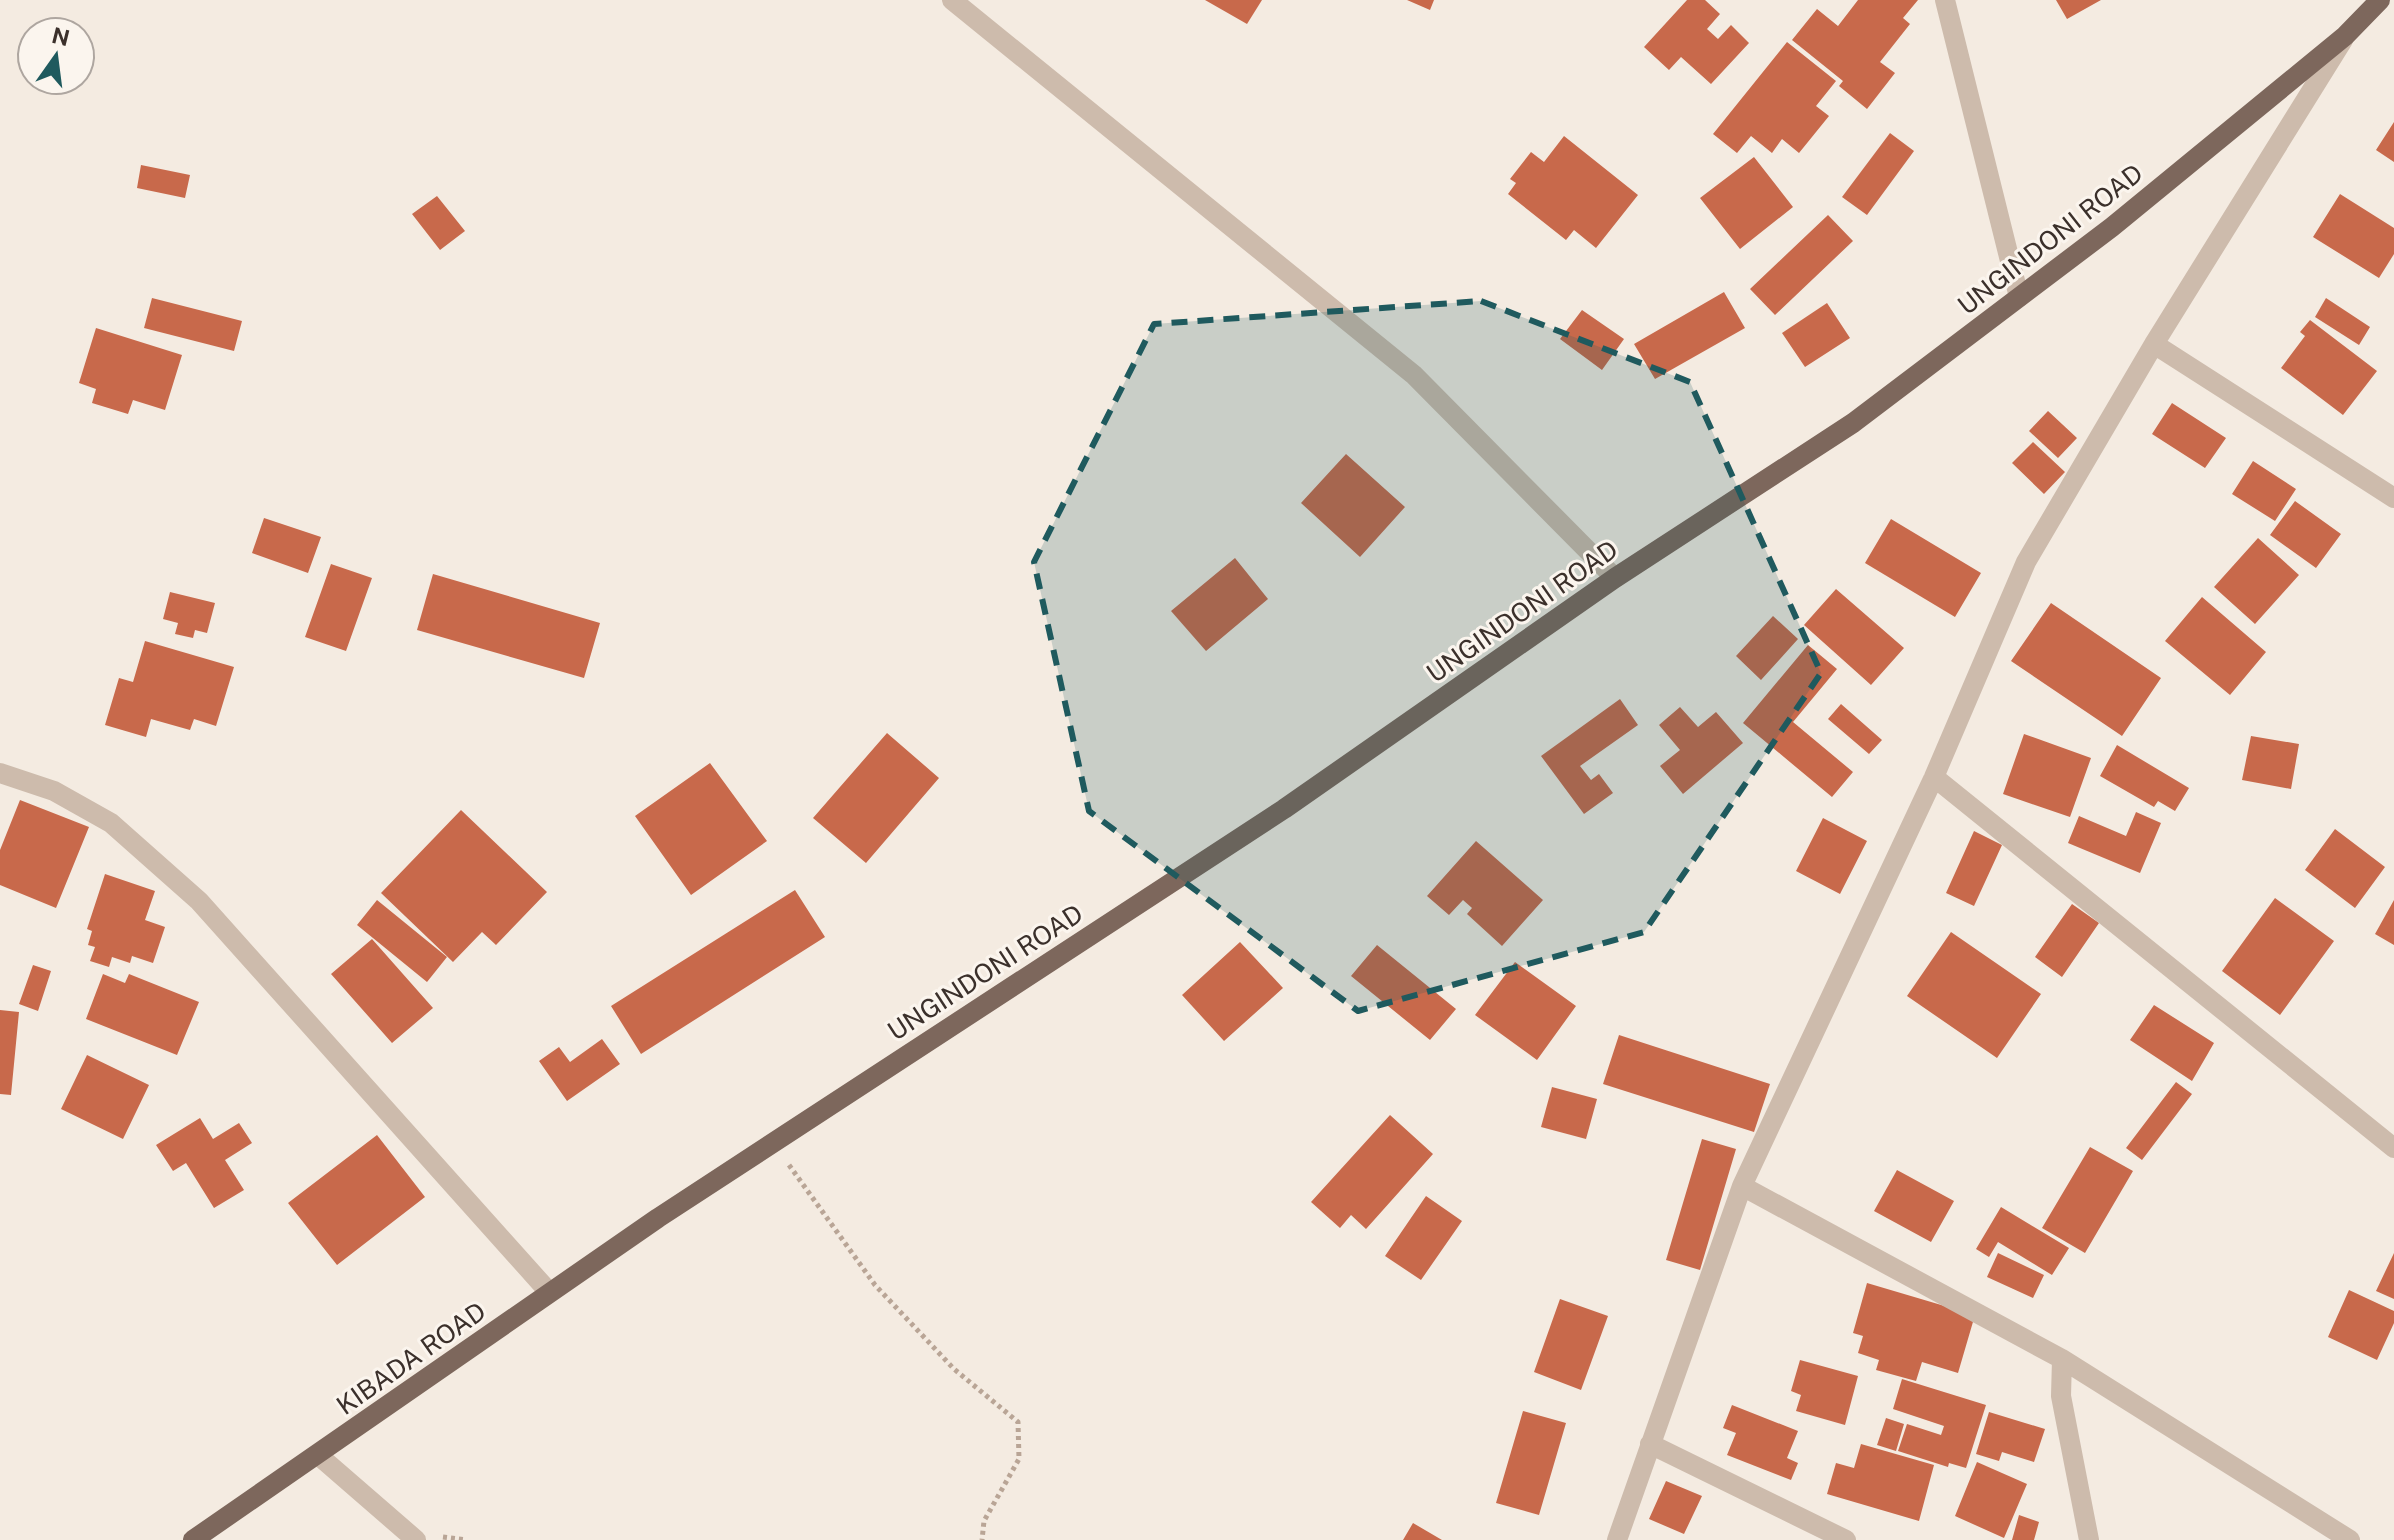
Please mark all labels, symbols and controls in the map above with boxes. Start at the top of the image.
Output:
north arrow [16,16,96,96]
text: N [49,22,72,51]
street label: UNGINDONI ROAD [1951,157,2149,321]
street label: UNGINDONI ROAD [1420,533,1624,689]
street label: UNGINDONI ROAD [882,897,1088,1047]
street label: KIBADA ROAD [330,1295,492,1421]

